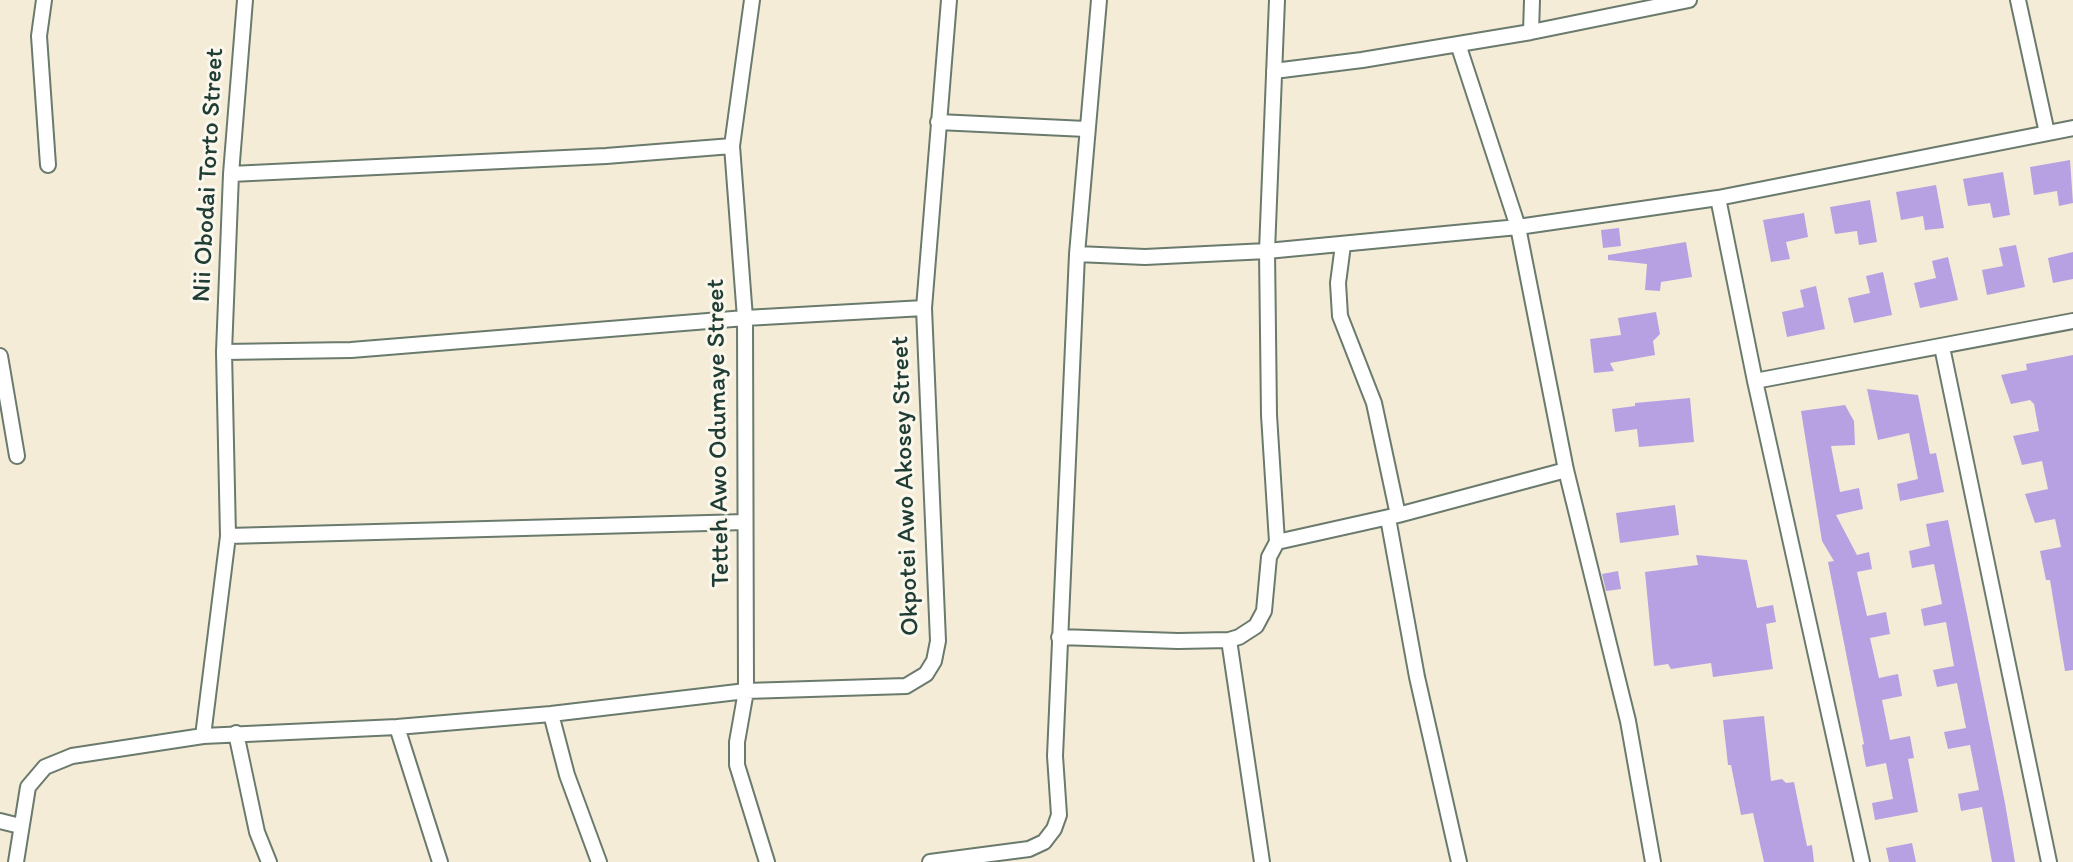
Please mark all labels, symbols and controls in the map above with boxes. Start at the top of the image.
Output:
street label: Nii Obodai Torto Street [187,47,231,303]
street label: Tetteh Awo Odumaye Street [701,278,737,588]
street label: Okpotei Awo Akosey Street [885,336,927,636]

